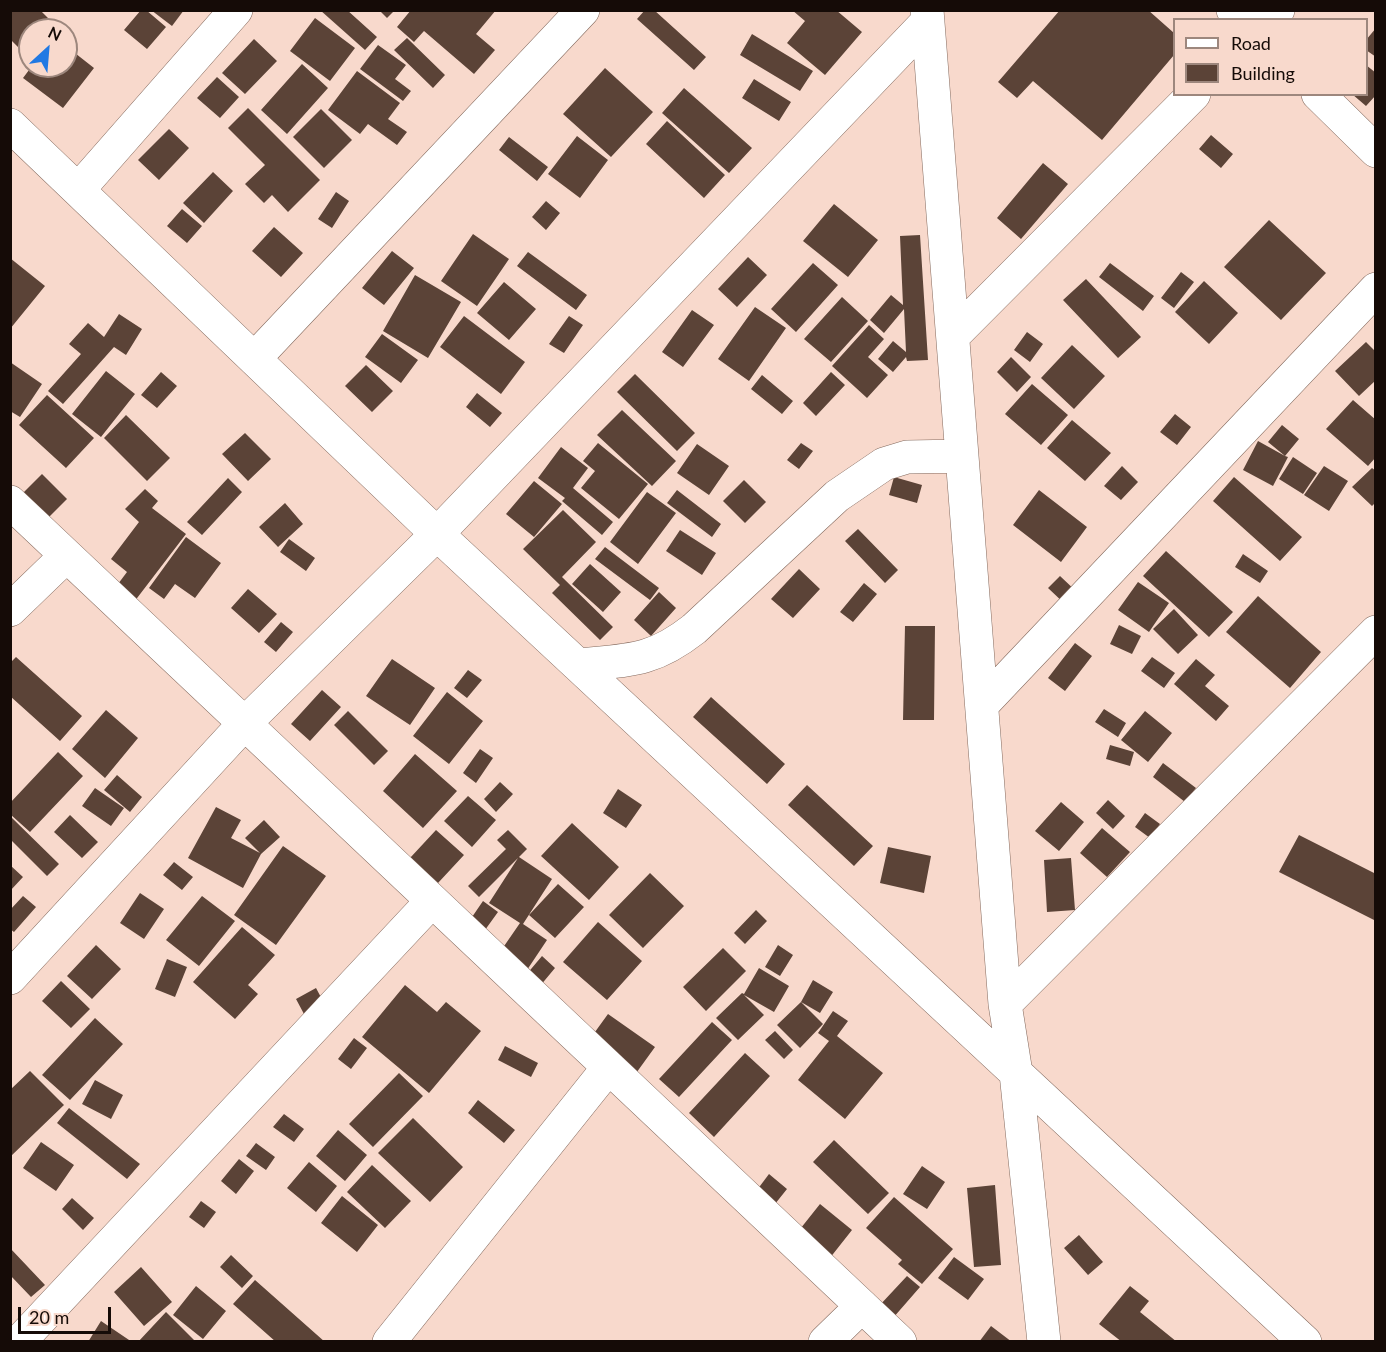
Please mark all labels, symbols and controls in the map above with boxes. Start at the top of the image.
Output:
north arrow [18,18,78,78]
legend [1173,18,1368,96]
text: N [46,22,65,44]
text: Road [1231,32,1271,54]
text: Building [1231,62,1295,84]
scale bar [21,1295,114,1333]
text: 20 m [29,1306,69,1328]

